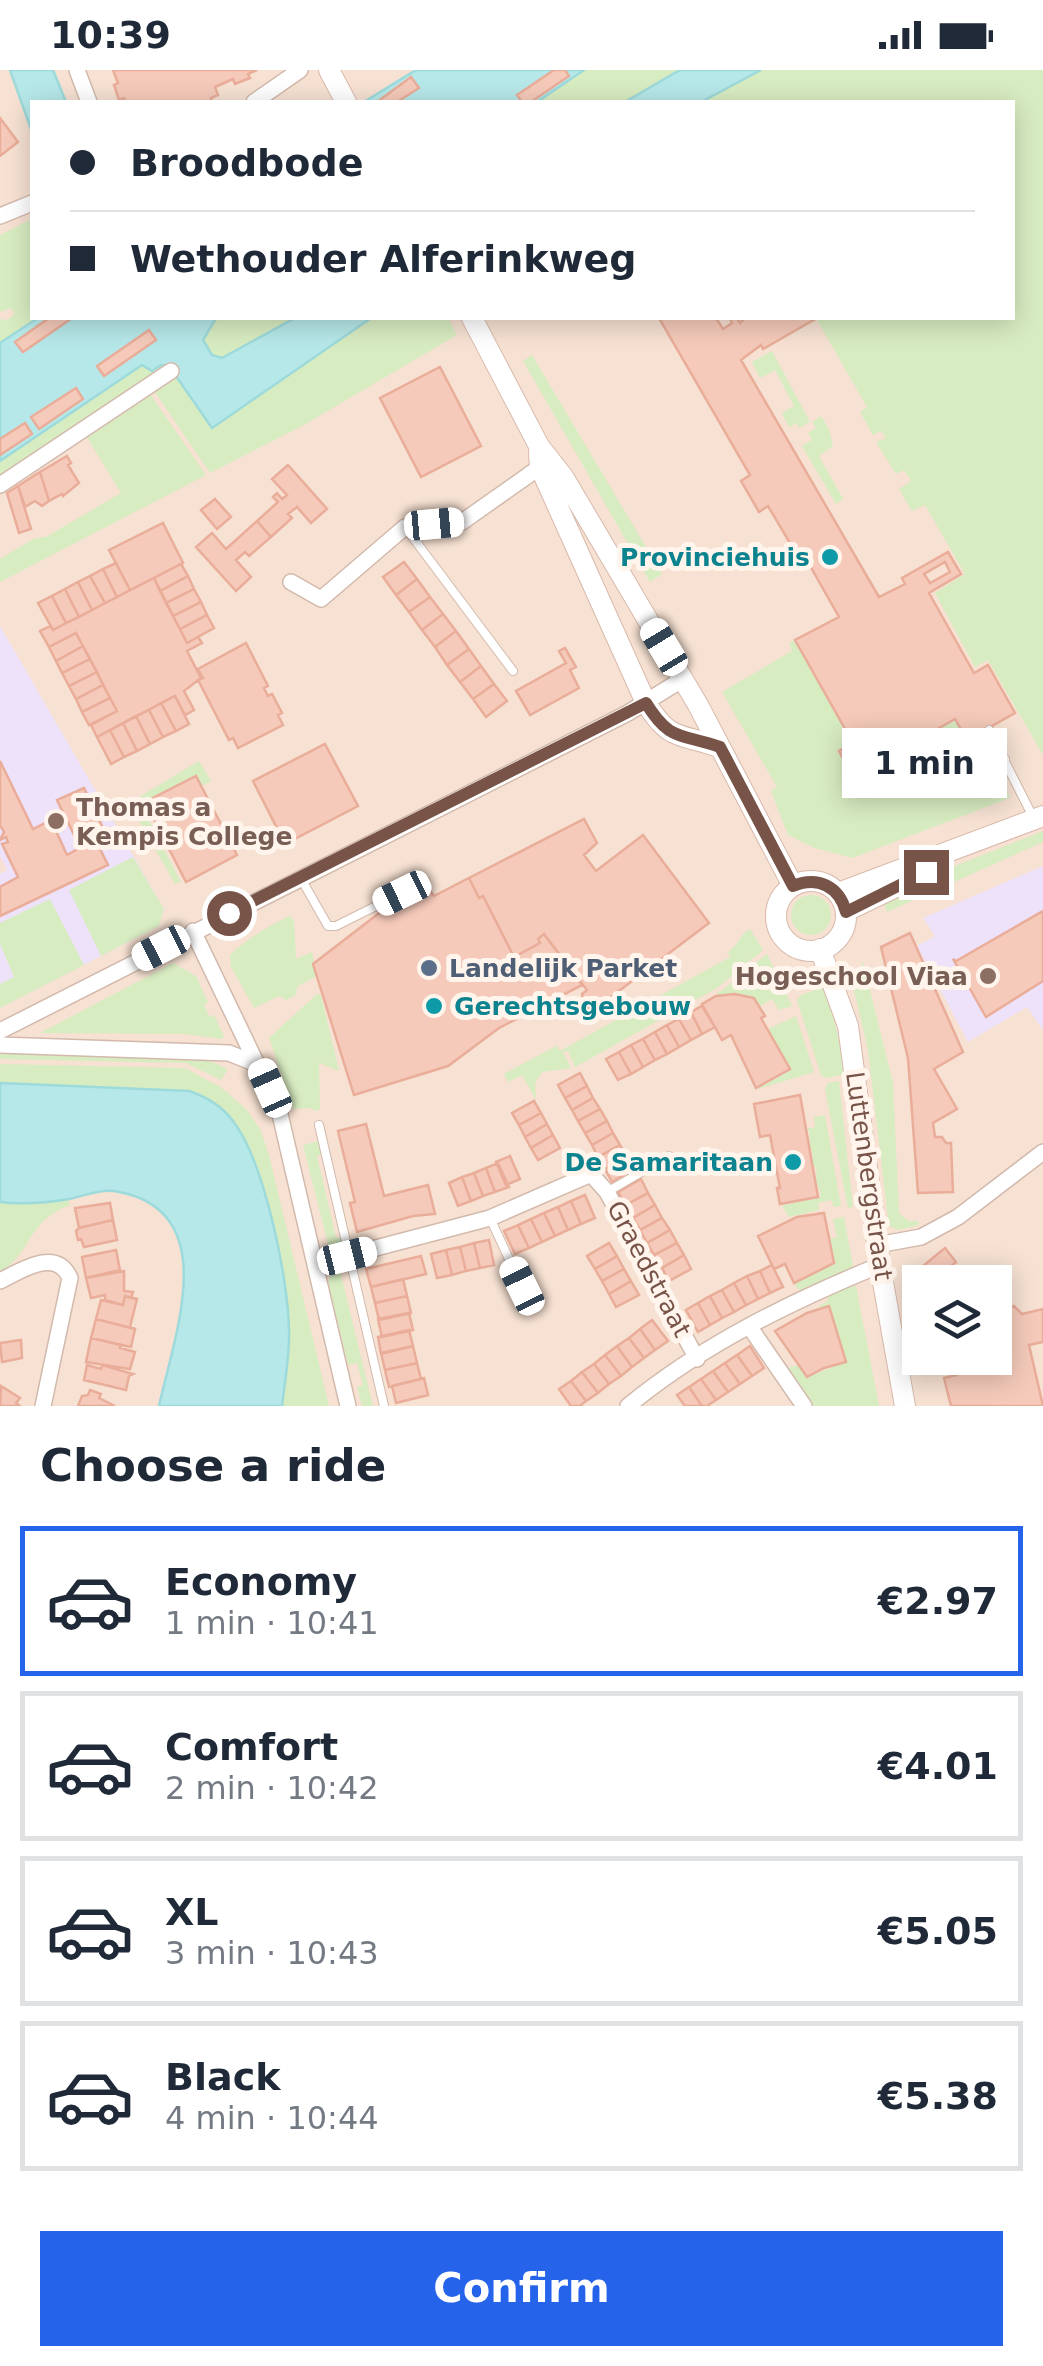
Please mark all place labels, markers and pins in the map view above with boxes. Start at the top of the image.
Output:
place label: Provinciehuis [620,543,810,572]
marker: Provinciehuis [819,546,841,568]
place label: Thomas a Kempis College [76,793,292,851]
marker: Thomas a Kempis College [45,810,67,832]
place label: Landelijk Parket [449,954,677,983]
marker: Landelijk Parket [418,957,440,979]
place label: Hogeschool Viaa [735,962,968,991]
marker: Hogeschool Viaa [977,965,999,987]
place label: Gerechtsgebouw [454,992,691,1021]
marker: Gerechtsgebouw [423,995,445,1017]
place label: De Samaritaan [564,1148,773,1177]
marker: De Samaritaan [782,1151,804,1173]

